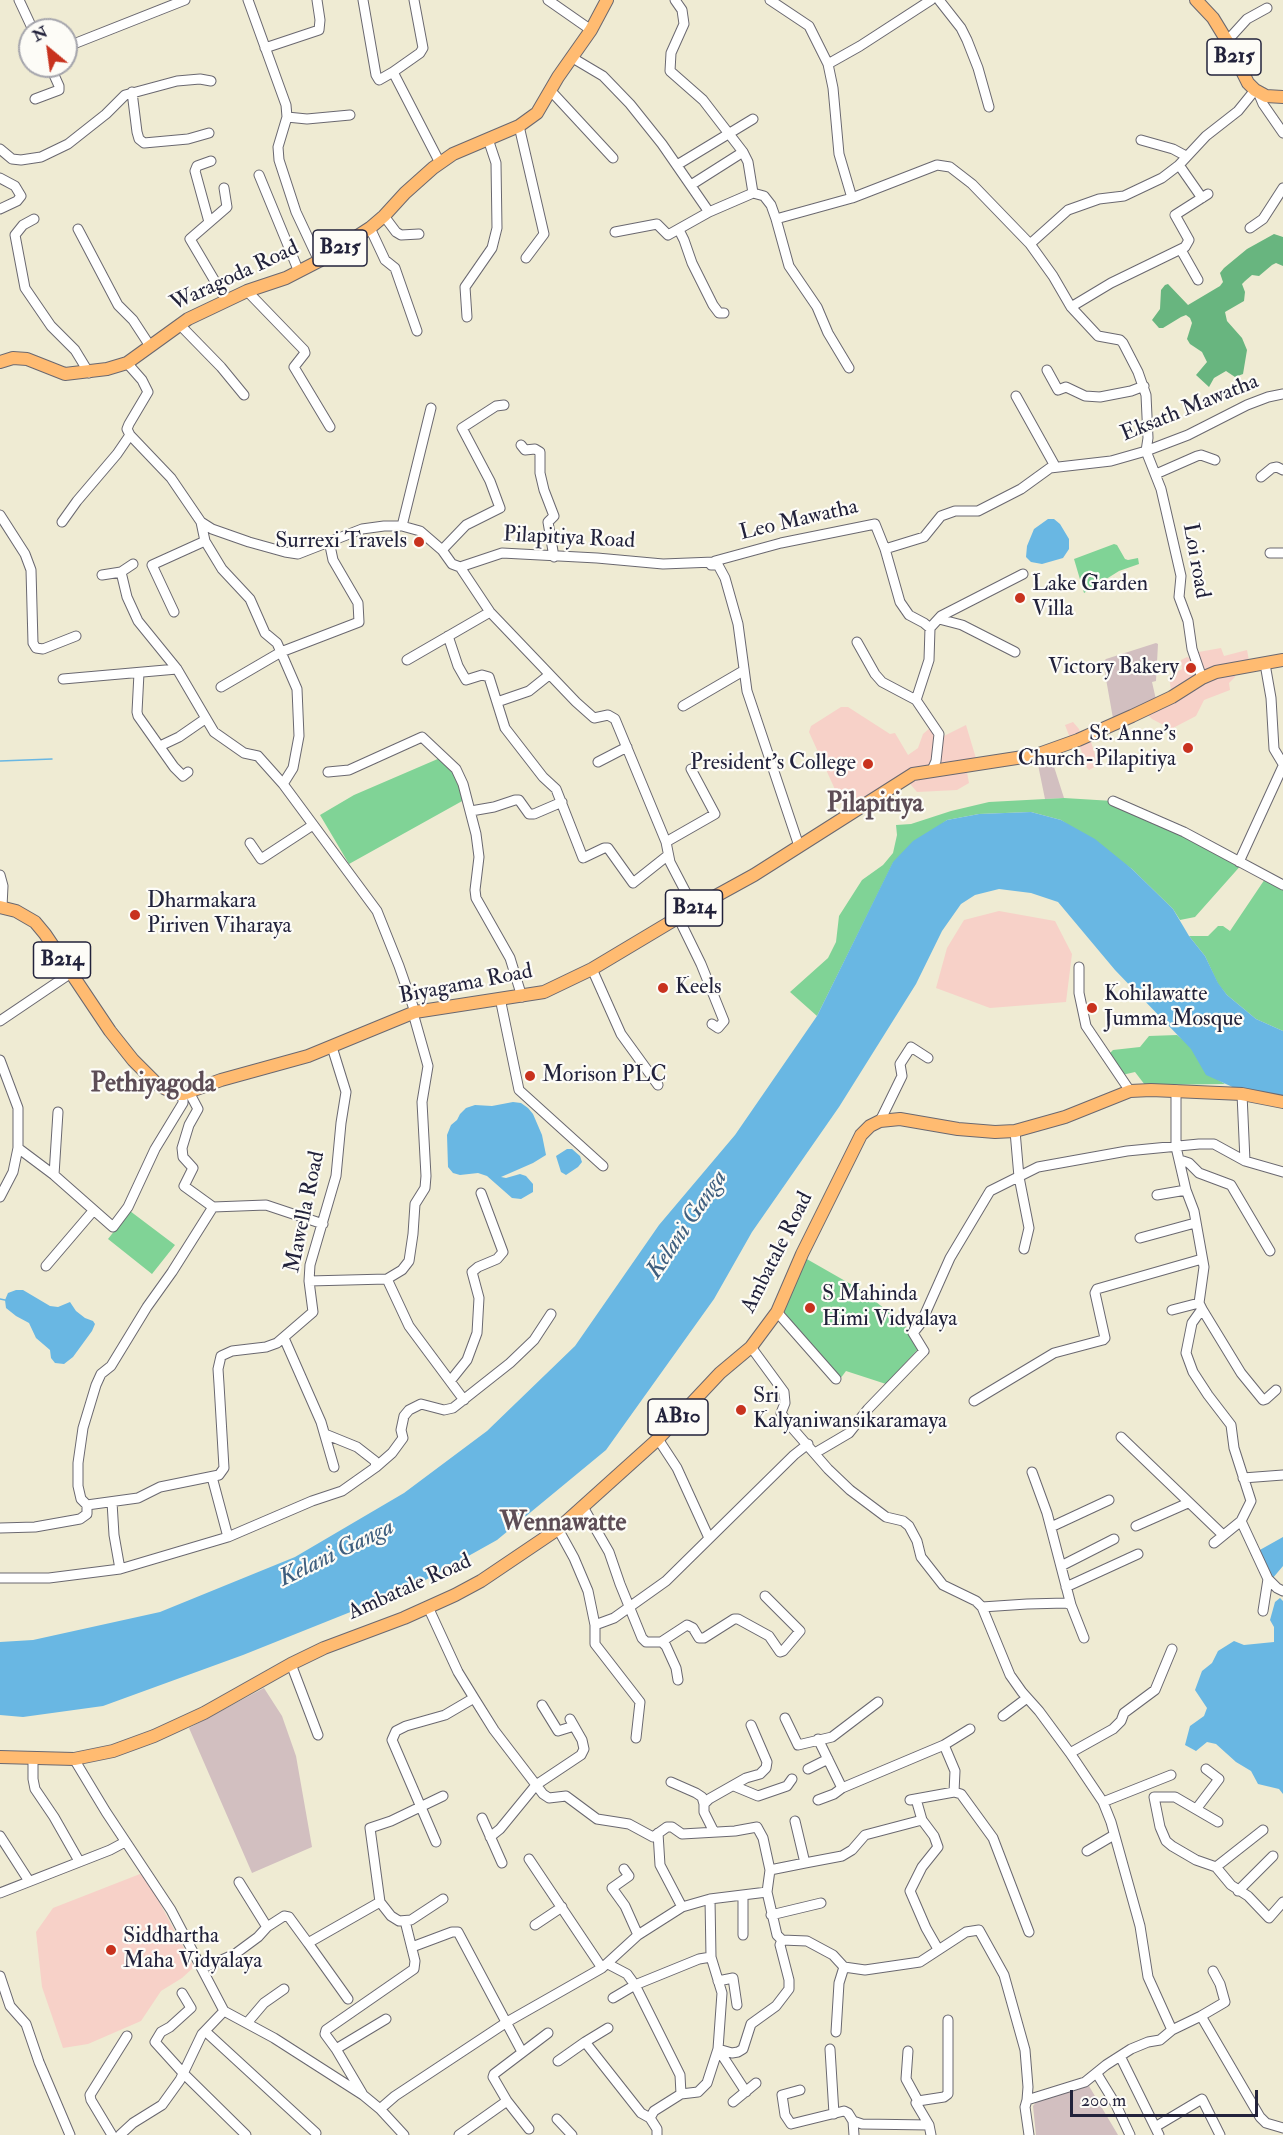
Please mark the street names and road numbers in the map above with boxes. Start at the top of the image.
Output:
road number: B215 [1207,39,1261,75]
road number: B215 [313,230,367,266]
street label: Waragoda Road [167,236,303,318]
street label: Eksath Mawatha [1117,369,1263,449]
street label: Leo Mawatha [737,495,861,547]
street label: Loi road [1175,521,1215,601]
street label: Pilapitiya Road [502,522,636,556]
road number: B214 [666,890,722,926]
road number: B214 [34,942,90,978]
street label: Biyagama Road [397,959,535,1011]
street label: Mawella Road [280,1149,332,1275]
street label: Ambatale Road [736,1188,820,1318]
road number: AB10 [648,1399,708,1435]
street label: Ambatale Road [344,1549,476,1627]

